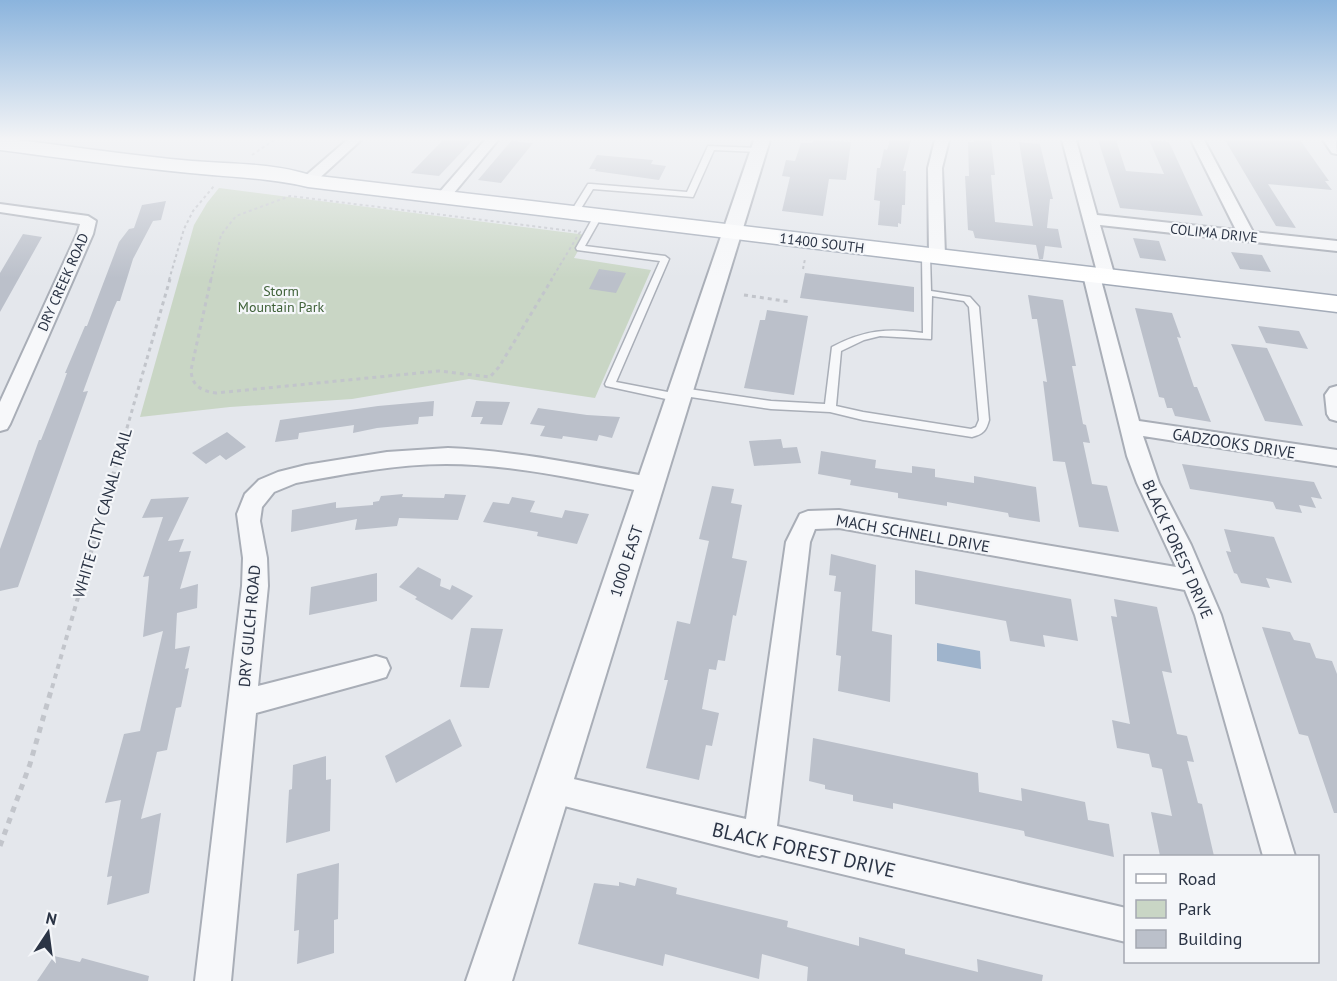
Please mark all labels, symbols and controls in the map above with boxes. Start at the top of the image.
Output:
street label: COLIMA DRIVE [1169,219,1259,247]
street label: 11400 SOUTH [779,229,865,257]
street label: DRY CREEK ROAD [33,230,93,334]
park label: Storm Mountain Park [238,282,324,316]
street label: GADZOOKS DRIVE [1171,423,1297,463]
street label: WHITE CITY CANAL TRAIL [68,426,136,600]
street label: BLACK FOREST DRIVE [1138,476,1218,622]
street label: MACH SCHNELL DRIVE [834,510,992,556]
street label: 1000 EAST [605,522,647,600]
street label: DRY GULCH ROAD [234,564,264,688]
street label: BLACK FOREST DRIVE [710,816,898,884]
legend [1124,855,1319,963]
text: Road [1178,867,1216,890]
text: Park [1178,897,1211,920]
north arrow [18,903,78,963]
text: N [44,907,59,929]
text: Building [1178,927,1242,950]

